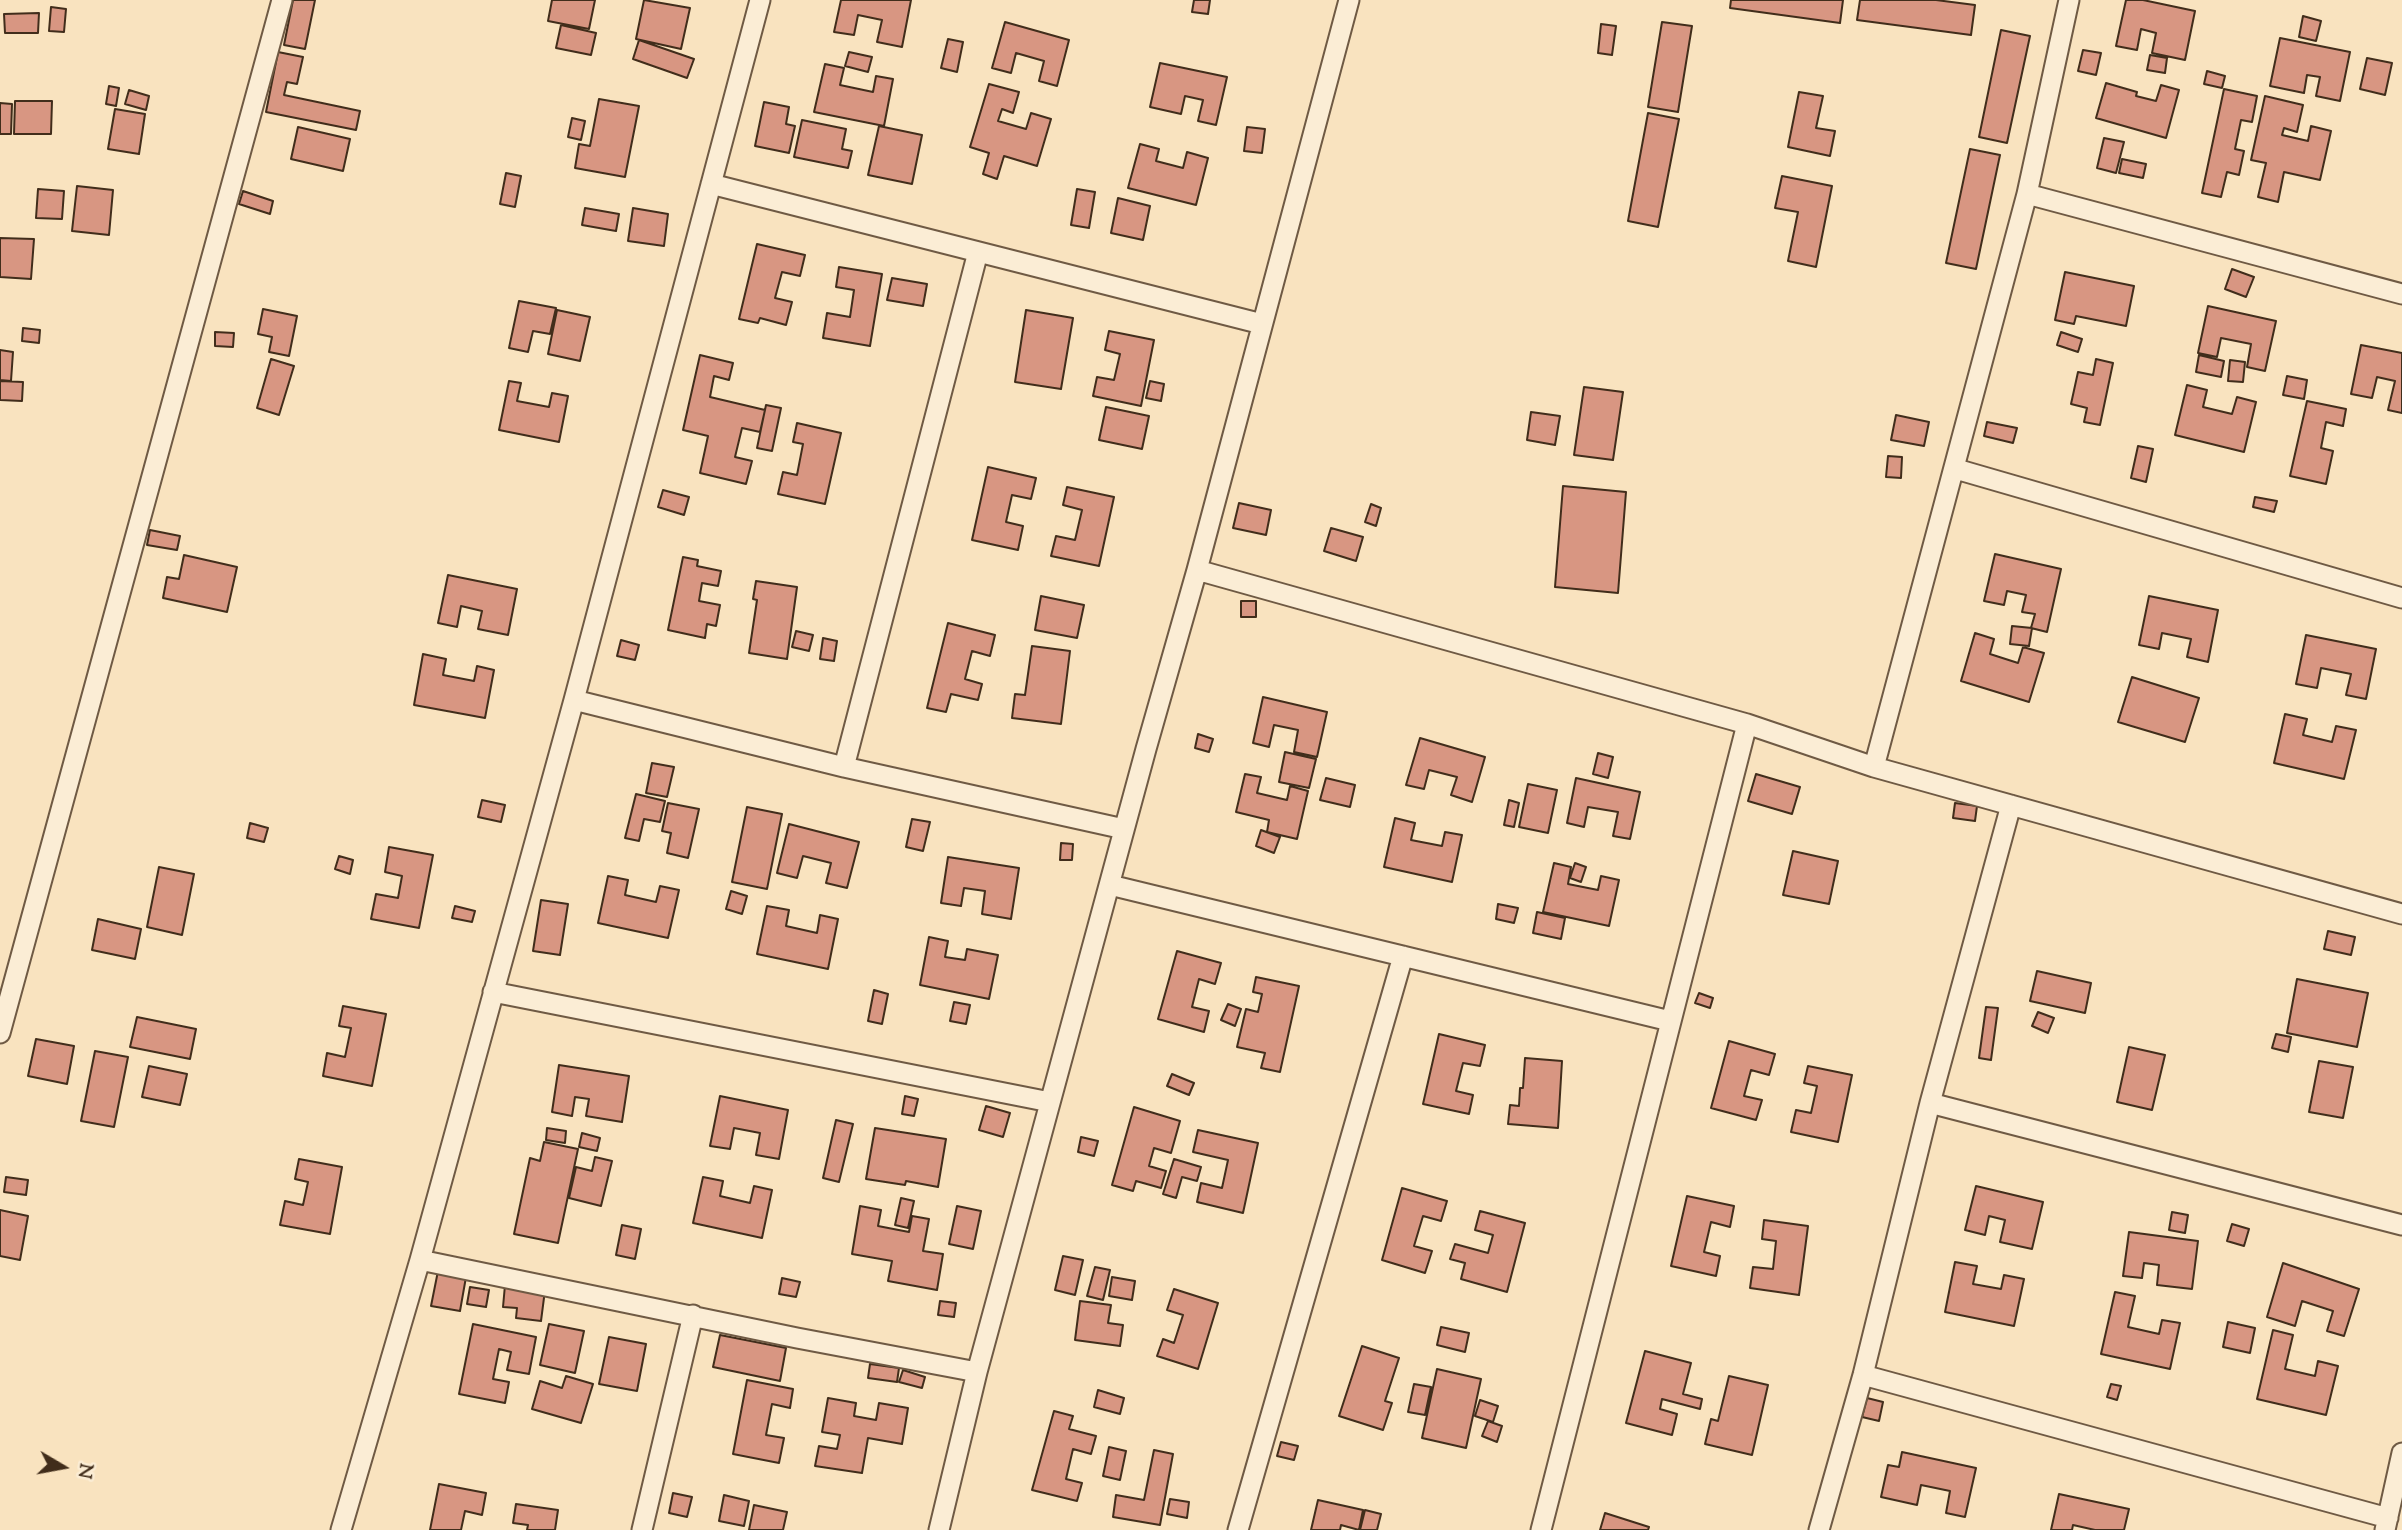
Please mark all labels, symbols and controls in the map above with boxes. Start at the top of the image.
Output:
north arrow [28,1432,98,1502]
text: N [70,1461,99,1481]

